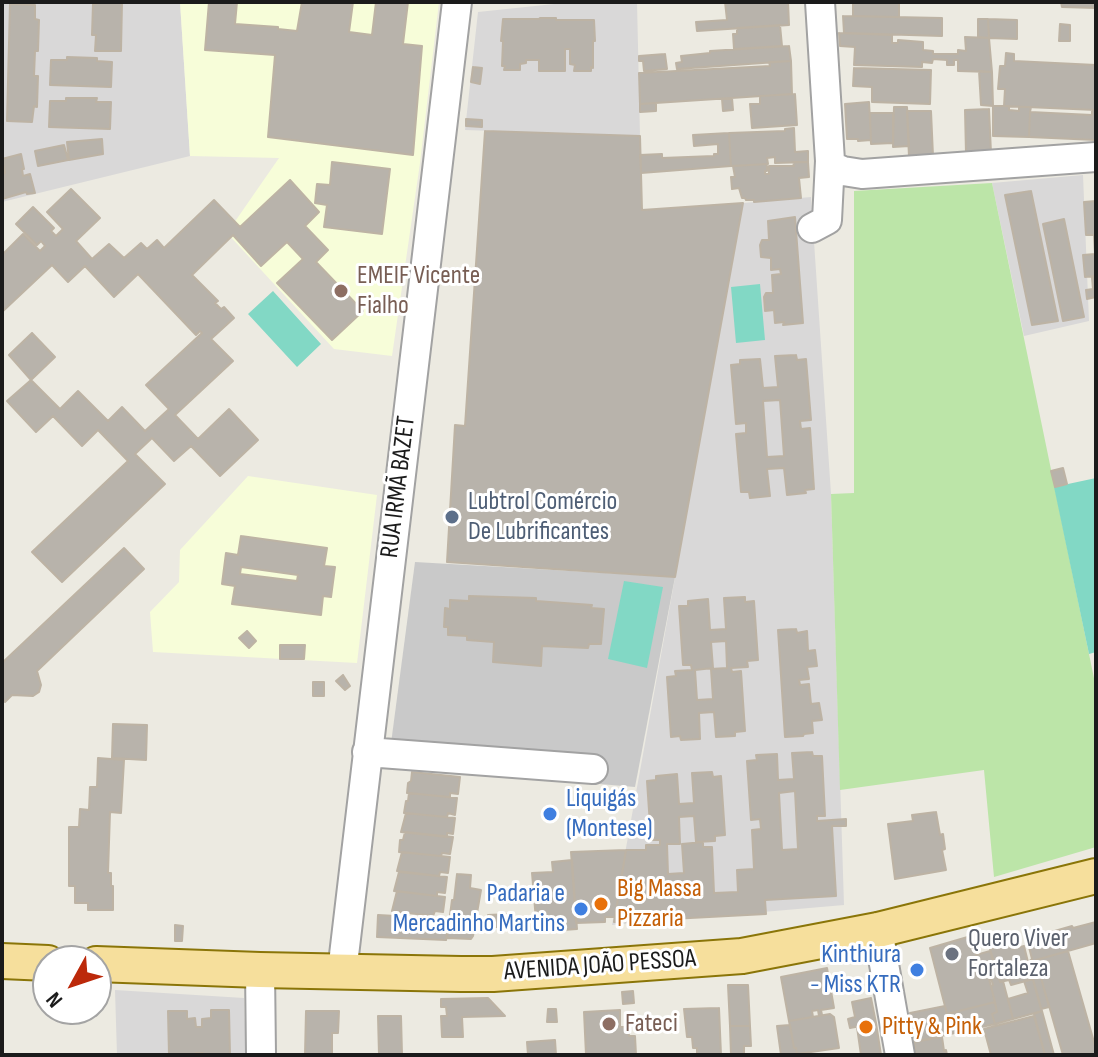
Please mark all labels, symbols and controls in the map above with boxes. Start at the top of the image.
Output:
place label: EMEIF Vicente Fialho [357,260,480,322]
marker: EMEIF Vicente Fialho [332,282,350,300]
street label: RUA IRMÃ BAZET [375,414,423,560]
place label: Lubtrol Comércio De Lubrificantes [468,486,617,548]
marker: Lubtrol Comércio De Lubrificantes [443,508,461,526]
place label: Liquigás (Montese) [566,783,653,844]
marker: Liquigás (Montese) [541,805,559,823]
place label: Big Massa Pizzaria [617,873,702,934]
place label: Padaria e Mercadinho Martins [393,878,565,940]
marker: Big Massa Pizzaria [592,895,610,913]
marker: Padaria e Mercadinho Martins [572,900,590,918]
place label: Quero Viver Fortaleza [968,923,1068,984]
place label: Kinthiura - Miss KTR [810,939,901,1000]
street label: AVENIDA JOÃO PESSOA [503,944,697,988]
north arrow [32,945,112,1025]
marker: Quero Viver Fortaleza [943,945,961,963]
marker: Kinthiura - Miss KTR [908,961,926,979]
text: N [41,986,69,1013]
place label: Fateci [625,1008,678,1040]
place label: Pitty & Pink [882,1011,982,1043]
marker: Fateci [600,1015,618,1033]
marker: Pitty & Pink [857,1018,875,1036]

